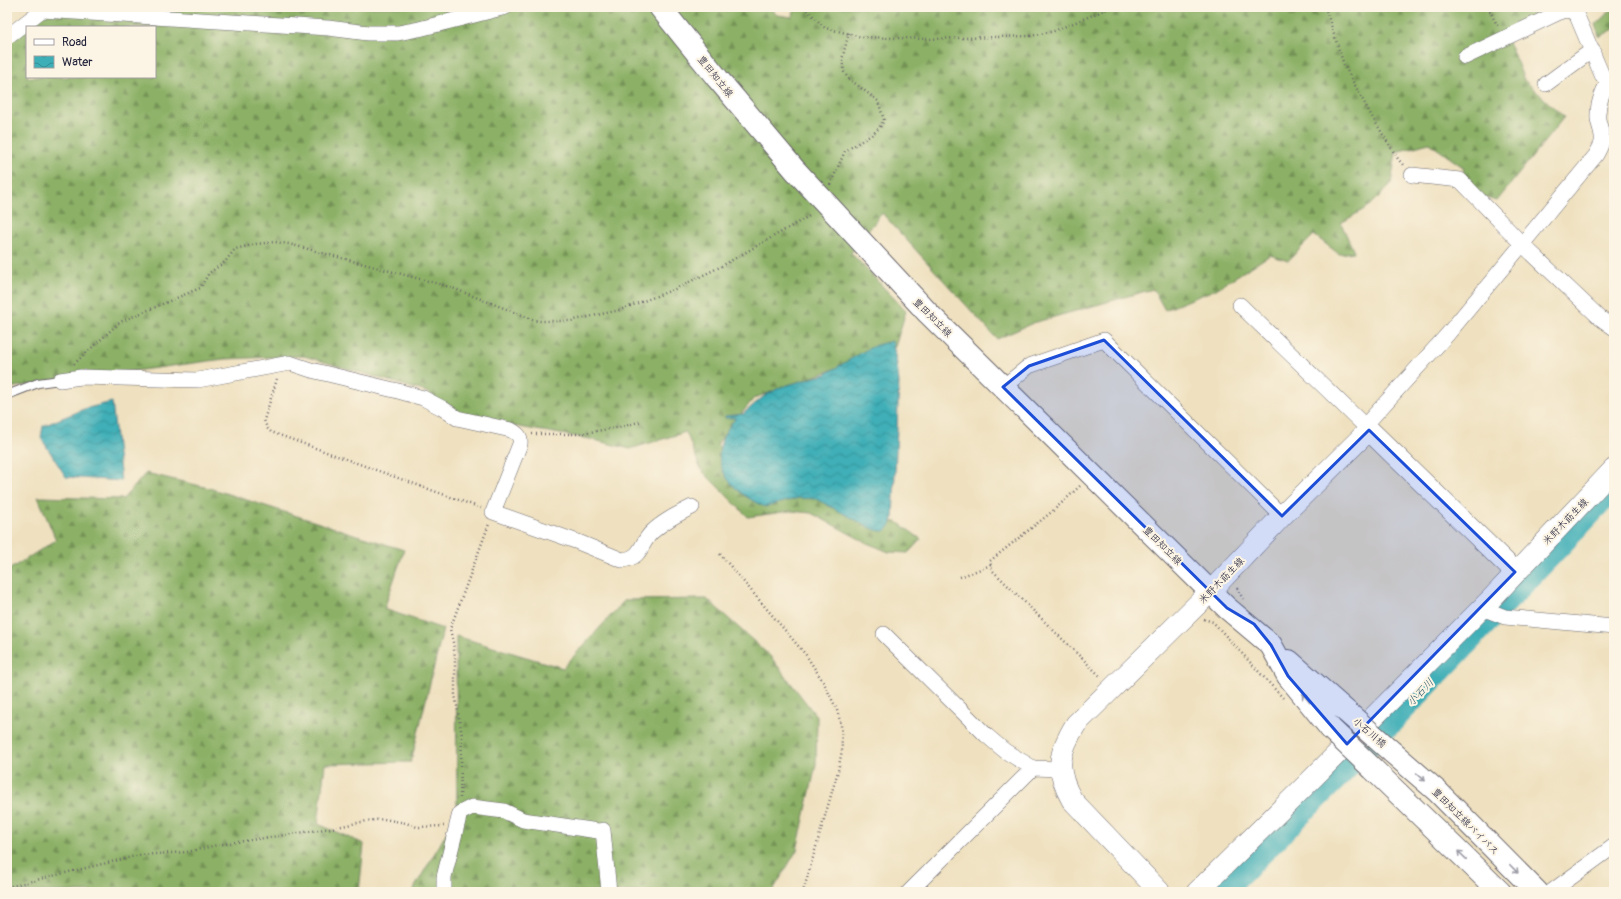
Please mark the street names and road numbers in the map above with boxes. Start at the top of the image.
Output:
street label: 豊田知立線 [695,53,736,100]
street label: 豊田知立線 [910,296,954,340]
street label: 米野木莇生線 [1541,496,1591,547]
street label: 豊田知立線 [1140,524,1184,568]
street label: 米野木莇生線 [1197,555,1247,606]
street label: 小石川橋 [1350,715,1388,750]
street label: 豊田知立線バイパス [1429,786,1501,858]

